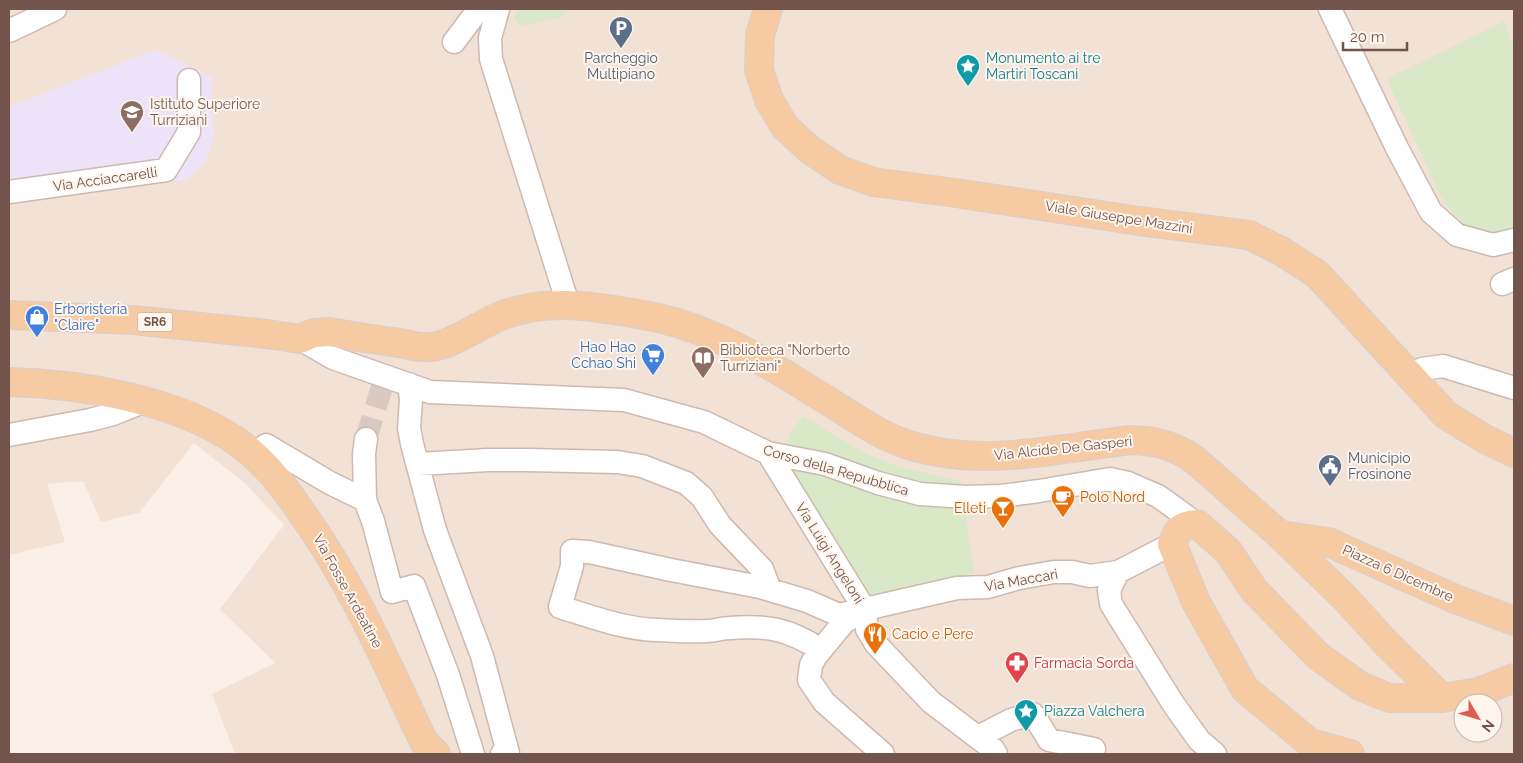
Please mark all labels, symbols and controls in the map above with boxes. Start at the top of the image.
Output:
parking icon: Parcheggio Multipiano [608,15,634,49]
scale bar [1343,20,1407,52]
text: 20 m [1350,28,1385,46]
place label: Parcheggio Multipiano [584,50,658,82]
place label: Monumento ai tre Martiri Toscani [986,50,1100,82]
place icon: Monumento ai tre Martiri Toscani [955,53,981,87]
place label: Istituto Superiore Turriziani [150,96,260,128]
school or university icon: Istituto Superiore Turriziani [119,99,145,133]
street label: Via Acciaccarelli [52,164,158,194]
street label: Viale Giuseppe Mazzini [1044,197,1194,237]
place label: Erboristeria "Claire" [54,301,127,333]
shop icon: Erboristeria "Claire" [24,304,50,338]
road number: SR6 [138,313,172,332]
place label: Hao Hao Cchao Shi [571,339,636,371]
supermarket icon: Hao Hao Cchao Shi [640,342,666,376]
place label: Biblioteca "Norberto Turriziani" [720,342,850,374]
library icon: Biblioteca "Norberto Turriziani" [690,345,716,379]
street label: Via Alcide De Gasperi [993,433,1133,463]
street label: Corso della Repubblica [761,442,911,498]
place label: Municipio Frosinone [1348,450,1411,482]
public building icon: Municipio Frosinone [1317,453,1343,487]
cafe icon: Polo Nord [1050,484,1076,518]
place label: Polo Nord [1080,489,1145,505]
bar icon: Elleti [990,495,1016,529]
street label: Via Luigi Angeloni [792,500,868,606]
place label: Elleti [954,500,986,516]
street label: Via Fosse Ardeatine [310,531,386,651]
street label: Piazza 6 Dicembre [1340,541,1456,605]
street label: Via Maccari [983,566,1059,594]
restaurant icon: Cacio e Pere [862,621,888,655]
place label: Cacio e Pere [892,626,973,642]
pharmacy icon: Farmacia Sorda [1004,650,1030,684]
place label: Farmacia Sorda [1034,655,1134,671]
north arrow [1453,693,1503,743]
place icon: Piazza Valchera [1013,698,1039,732]
place label: Piazza Valchera [1044,703,1145,719]
text: N [1479,717,1498,735]

